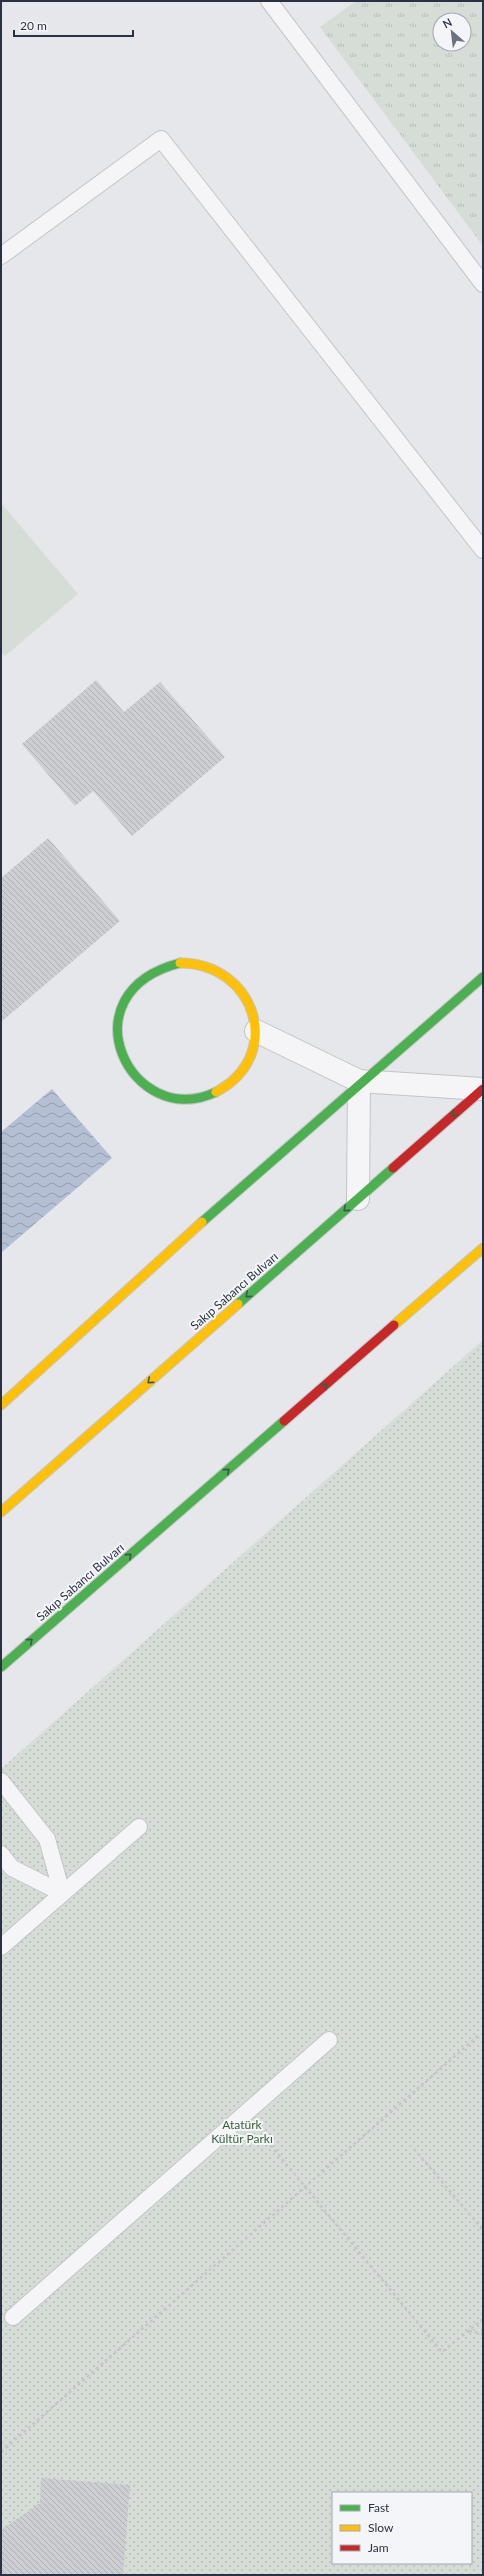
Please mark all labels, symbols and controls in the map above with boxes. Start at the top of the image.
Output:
scale bar [14,12,133,38]
north arrow [432,12,472,52]
text: N [440,15,454,30]
text: 20 m [20,18,47,33]
one-way arrow [451,1110,458,1117]
one-way arrow [343,1205,350,1212]
street label: Sakıp Sabancı Bulvarı [187,1249,281,1333]
one-way arrow [245,1291,253,1298]
one-way arrow [148,1376,155,1383]
one-way arrow [320,1383,328,1390]
one-way arrow [222,1468,230,1475]
street label: Sakıp Sabancı Bulvarı [33,1540,127,1624]
one-way arrow [124,1553,131,1560]
one-way arrow [26,1639,33,1646]
park label: Atatürk Kültür Parkı [211,2117,273,2146]
legend [332,2492,472,2564]
text: Fast [368,2500,390,2515]
text: Slow [368,2520,394,2535]
text: Jam [368,2540,389,2555]

